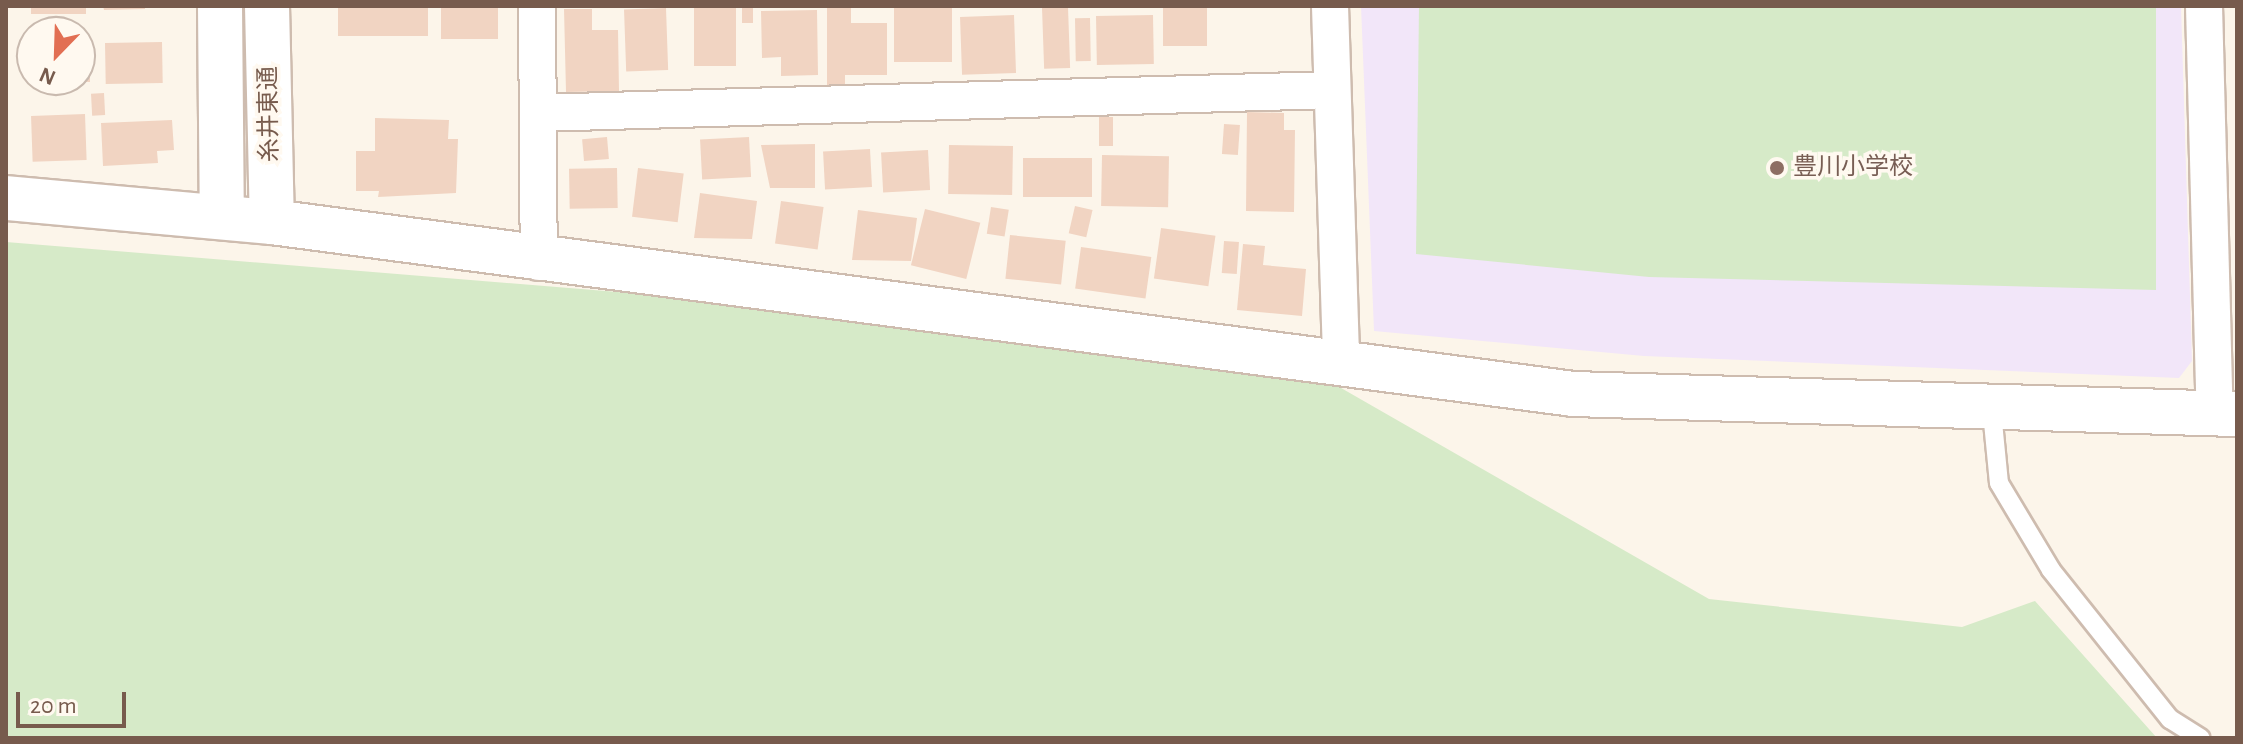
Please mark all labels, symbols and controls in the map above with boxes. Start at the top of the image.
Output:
north arrow [16,16,96,96]
text: N [36,63,59,89]
street label: 糸井東通 [255,66,285,162]
place label: 豊川小学校 [1793,154,1913,182]
marker: 豊川小学校 [1768,159,1786,177]
scale bar [20,676,130,726]
text: 20 m [30,694,77,718]

